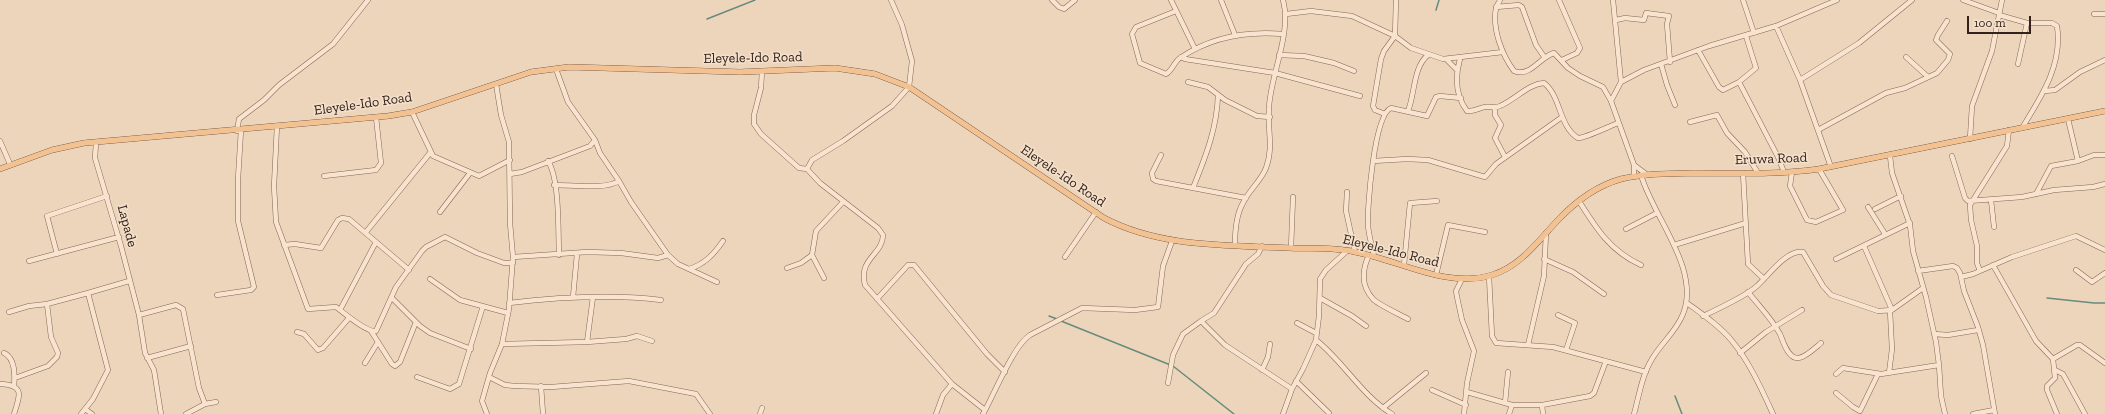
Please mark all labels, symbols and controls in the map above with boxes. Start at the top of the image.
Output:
scale bar [1969,8,2033,34]
text: 100 m [1974,16,2006,30]
street label: Eleyele-Ido Road [703,49,803,67]
street label: Eleyele-Ido Road [313,89,413,119]
street label: Eleyele-Ido Road [1017,141,1109,211]
street label: Eruwa Road [1734,149,1808,169]
street label: Lapade [113,203,141,249]
street label: Eleyele-Ido Road [1341,231,1441,271]

